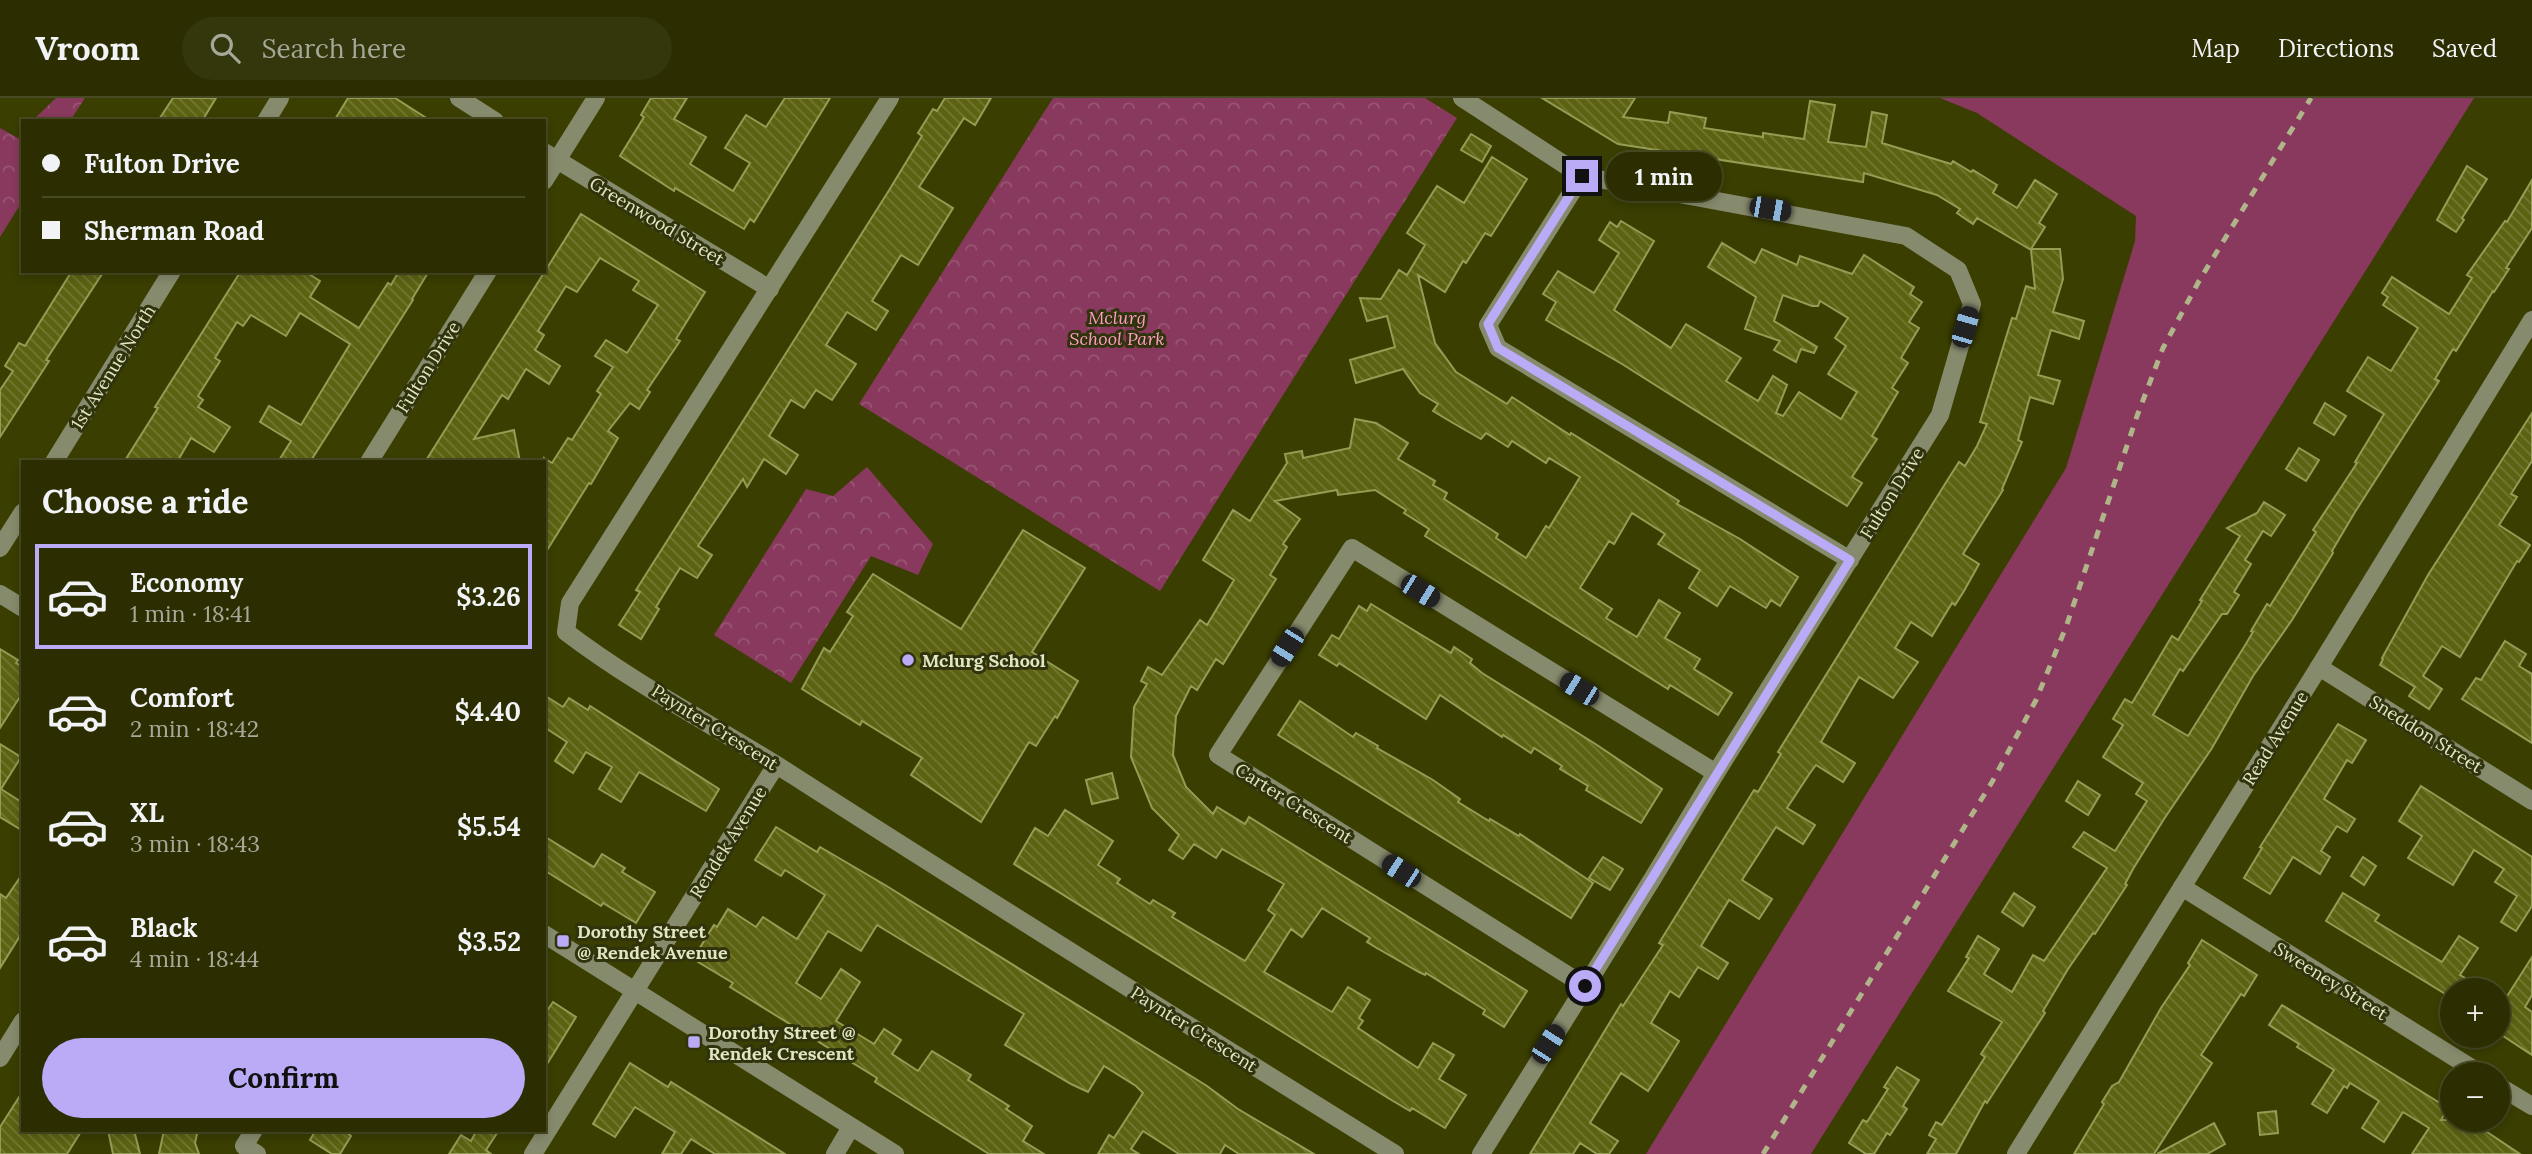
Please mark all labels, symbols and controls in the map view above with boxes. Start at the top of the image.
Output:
search box [182,17,672,80]
text: Vroom [35,27,140,69]
icon: search [206,29,244,67]
text: Search here [262,32,406,65]
text: Map [2191,33,2240,64]
text: Directions [2278,33,2394,64]
text: Saved [2432,33,2497,64]
text: Fulton Drive [84,147,240,180]
callout: 1 min [1606,152,1722,200]
route end [1566,160,1598,192]
text: 1 min [1635,162,1693,191]
street label: Greenwood Street [585,172,729,270]
car [1748,195,1793,223]
text: Sherman Road [84,214,264,247]
street label: 1st Avenue North [66,300,161,433]
car [1950,304,1981,350]
park label: Mclurg School Park [1069,306,1165,350]
street label: Fulton Drive [391,317,465,417]
street label: Fulton Drive [1855,443,1929,543]
text: Choose a ride [42,481,249,522]
icon: car [46,565,109,628]
text: Economy [130,566,243,599]
car [1397,571,1444,611]
text: $3.26 [456,580,521,613]
text: 1 min · 18:41 [130,599,251,628]
car [1267,624,1308,670]
place label: Mclurg School [922,649,1046,672]
marker: Mclurg School [900,652,916,668]
car [1556,669,1603,709]
street label: Paynter Crescent [648,679,782,775]
icon: car [46,680,109,743]
text: Comfort [130,681,234,714]
street label: Read Avenue [2237,686,2313,789]
street label: Sneddon Street [2365,690,2487,778]
text: $4.40 [455,695,521,728]
text: 2 min · 18:42 [130,714,259,743]
street label: Carter Crescent [1231,758,1357,848]
street label: Rendek Avenue [684,781,772,902]
icon: car [46,795,109,858]
text: XL [130,796,164,829]
text: $5.54 [457,810,521,843]
text: 3 min · 18:43 [130,829,260,858]
car [1378,851,1425,891]
icon: car [46,910,109,973]
text: Black [130,911,198,944]
place label: Dorothy Street @ Rendek Avenue [577,920,728,964]
text: $3.52 [457,925,521,958]
marker: Dorothy Street @ Rendek Avenue [555,933,571,949]
street label: Sweeney Street [2270,937,2392,1025]
text: 4 min · 18:44 [130,944,259,973]
route start [1569,970,1601,1002]
map controls [2440,978,2510,1132]
button: + [2440,978,2510,1048]
street label: Paynter Crescent [1127,981,1261,1077]
place label: Dorothy Street @ Rendek Crescent [708,1021,856,1065]
car [1528,1021,1569,1067]
marker: Dorothy Street @ Rendek Crescent [686,1034,702,1050]
button: Confirm [42,1038,525,1118]
button: − [2440,1062,2510,1132]

